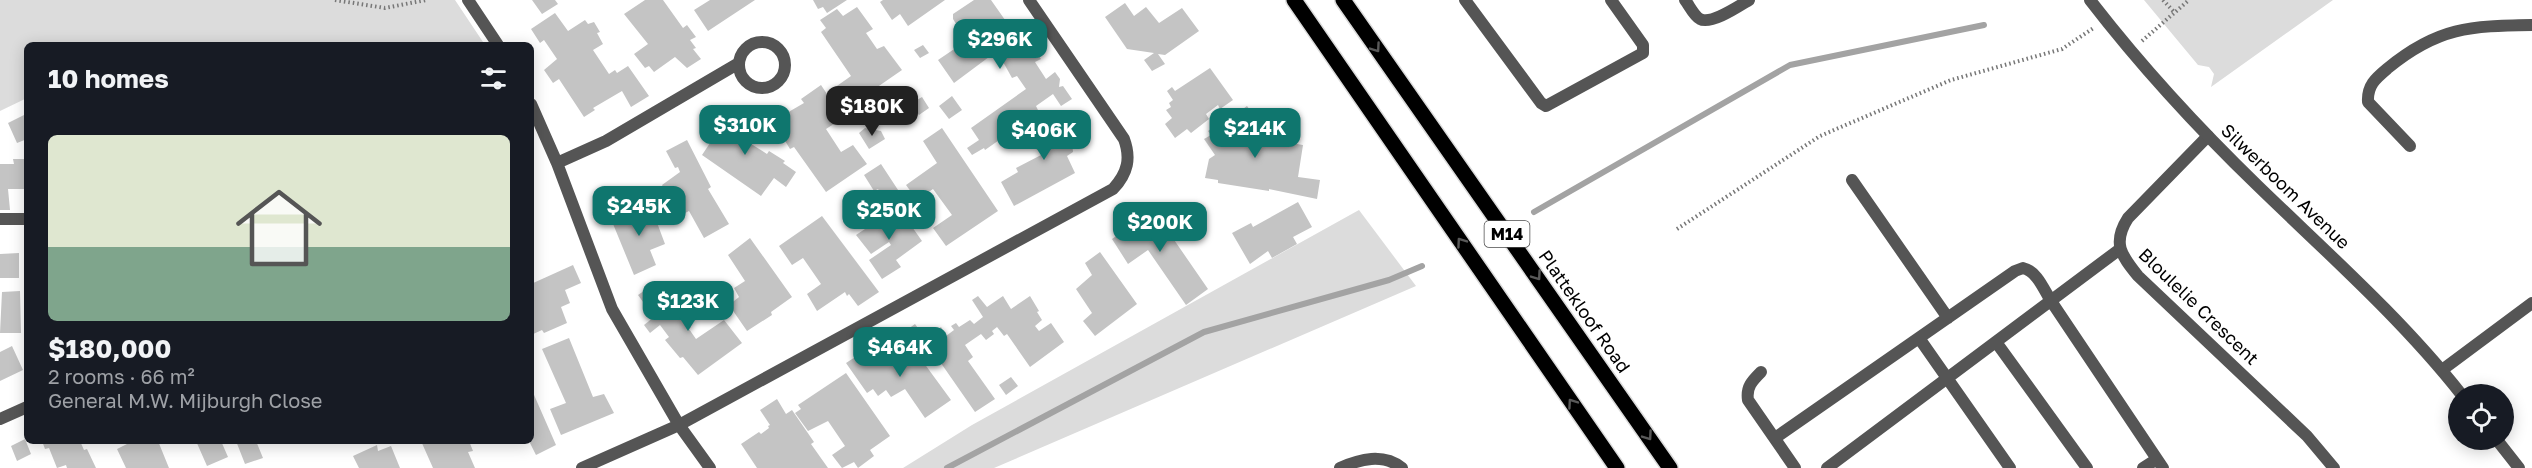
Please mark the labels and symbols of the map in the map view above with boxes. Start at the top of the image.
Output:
pin: $296K [958,19,1042,70]
one-way arrow [1369,41,1380,52]
pin: $180K [830,86,914,137]
pin: $310K [703,105,787,156]
pin: $214K [1213,108,1297,159]
pin: $406K [1002,110,1086,161]
street label: Silwerboom Avenue [2217,119,2355,253]
pin: $245K [597,186,681,237]
pin: $250K [847,190,931,241]
pin: $200K [1118,202,1202,253]
road number: M14 [1484,221,1530,247]
one-way arrow [1457,238,1468,249]
street label: Bloulelie Crescent [2134,243,2264,369]
street label: Plattekloof Road [1535,245,1635,377]
one-way arrow [1530,270,1541,281]
pin: $123K [646,281,730,332]
pin: $464K [858,327,942,378]
one-way arrow [1568,398,1579,409]
one-way arrow [1641,429,1652,440]

